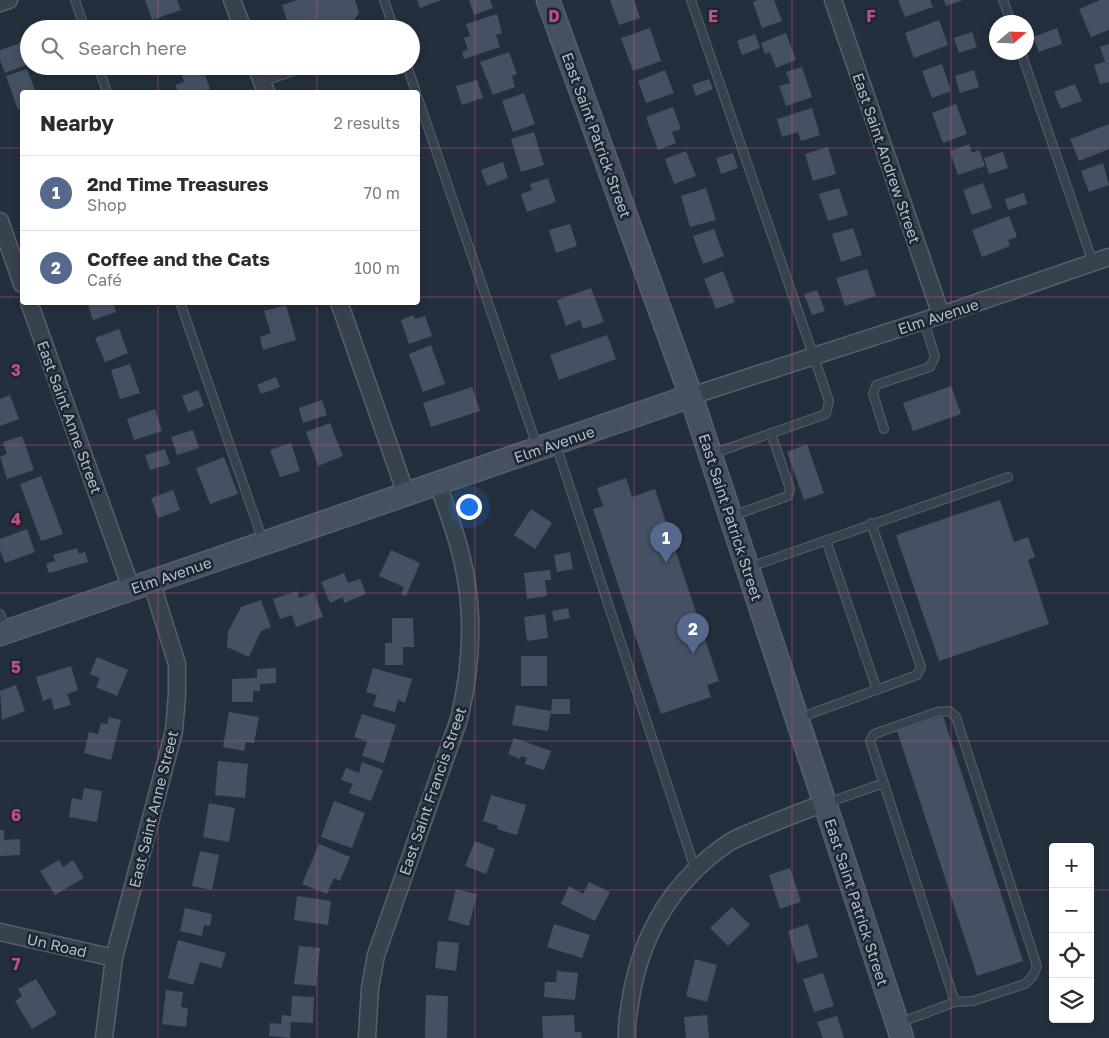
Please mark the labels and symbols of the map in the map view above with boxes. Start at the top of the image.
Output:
text: D [548,6,560,26]
text: E [708,6,718,26]
text: F [866,6,876,26]
north arrow [989,15,1034,60]
street label: East Saint Patrick Street [559,50,635,220]
street label: East Saint Andrew Street [849,70,925,246]
street label: Elm Avenue [895,294,981,338]
street label: East Saint Anne Street [34,338,106,496]
text: 3 [11,360,21,380]
street label: Elm Avenue [511,422,597,466]
street label: East Saint Patrick Street [695,431,767,603]
your location [456,494,482,520]
text: 4 [11,509,21,529]
pin: 1 [650,522,682,563]
street label: Elm Avenue [128,553,214,597]
pin: 2 [677,613,709,654]
text: 5 [11,657,21,677]
street label: East Saint Francis Street [395,705,469,877]
street label: East Saint Anne Street [125,728,181,890]
text: 6 [11,805,21,825]
street label: East Saint Patrick Street [821,816,893,988]
street label: Un Road [25,929,89,961]
text: 7 [12,954,21,974]

